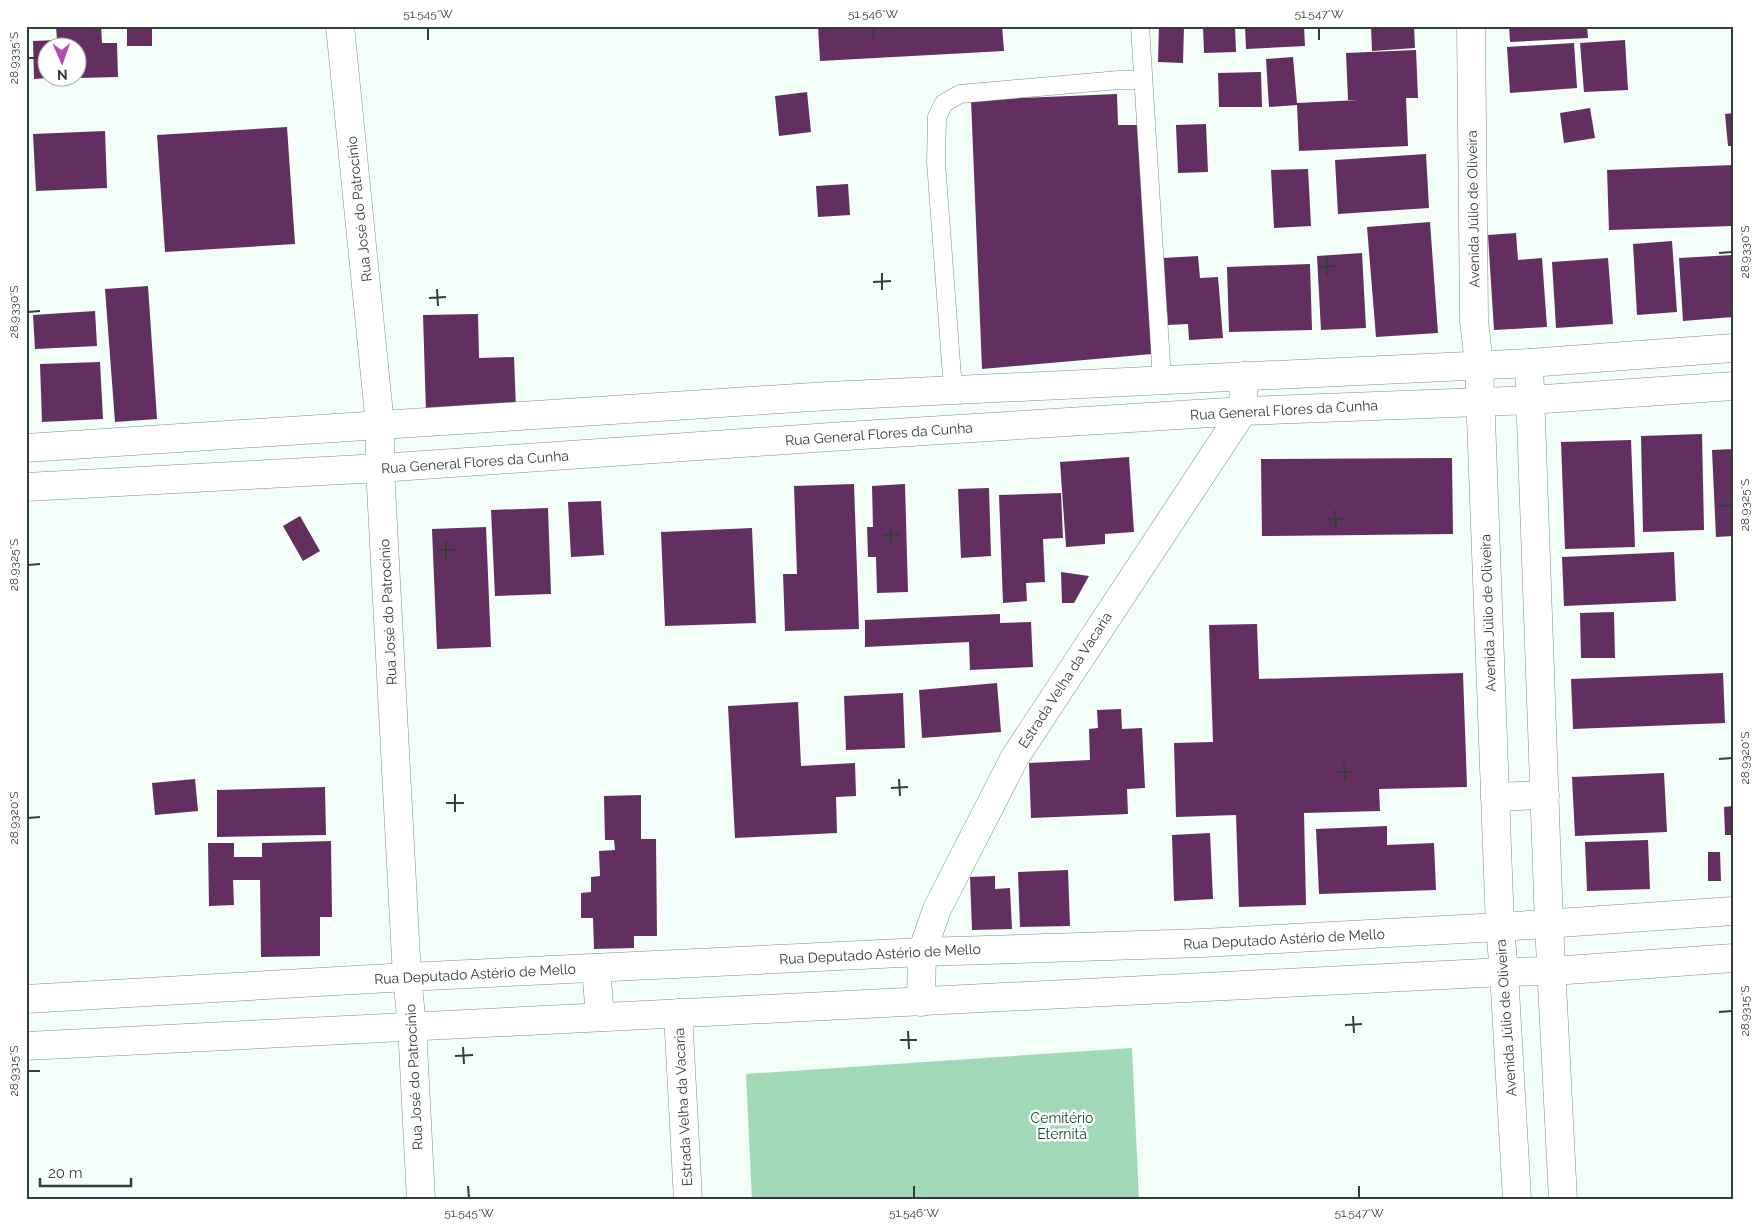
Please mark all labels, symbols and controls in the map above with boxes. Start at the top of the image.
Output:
text: 51.545°W [403,7,453,21]
text: 51.546°W [848,7,898,21]
text: 51.547°W [1294,7,1344,21]
text: 28.9335°S [7,32,21,84]
north arrow [38,38,88,88]
text: N [57,67,68,83]
street label: Avenida Júlio de Oliveira [1464,130,1482,288]
street label: Rua José do Patrocínio [343,135,375,283]
text: 28.9330°S [1738,225,1752,279]
text: 28.9330°S [7,285,21,339]
street label: Rua General Flores da Cunha [1190,397,1378,423]
street label: Rua General Flores da Cunha [785,419,973,449]
street label: Rua General Flores da Cunha [381,447,569,477]
text: 28.9325°S [1738,479,1752,531]
street label: Avenida Júlio de Oliveira [1477,534,1499,692]
street label: Rua José do Patrocínio [376,538,400,686]
text: 28.9325°S [7,539,21,591]
street label: Estrada Velha da Vacaria [1015,609,1115,751]
text: 28.9320°S [1738,732,1752,784]
text: 28.9320°S [7,792,21,844]
street label: Rua Deputado Astério de Mello [1183,926,1385,952]
street label: Avenida Júlio de Oliveira [1493,939,1519,1097]
street label: Rua Deputado Astério de Mello [779,941,981,967]
street label: Rua Deputado Astério de Mello [374,961,576,987]
text: 28.9315°S [1738,985,1752,1037]
street label: Rua José do Patrocínio [402,1003,426,1151]
street label: Estrada Velha da Vacaria [671,1027,695,1187]
text: 28.9315°S [7,1045,21,1097]
park label: Cemitério Eternitá [1031,1110,1093,1142]
scale bar [40,1156,131,1188]
text: 20 m [48,1164,83,1182]
text: 51.545°W [444,1206,494,1220]
text: 51.546°W [889,1206,939,1220]
text: 51.547°W [1334,1206,1384,1220]

